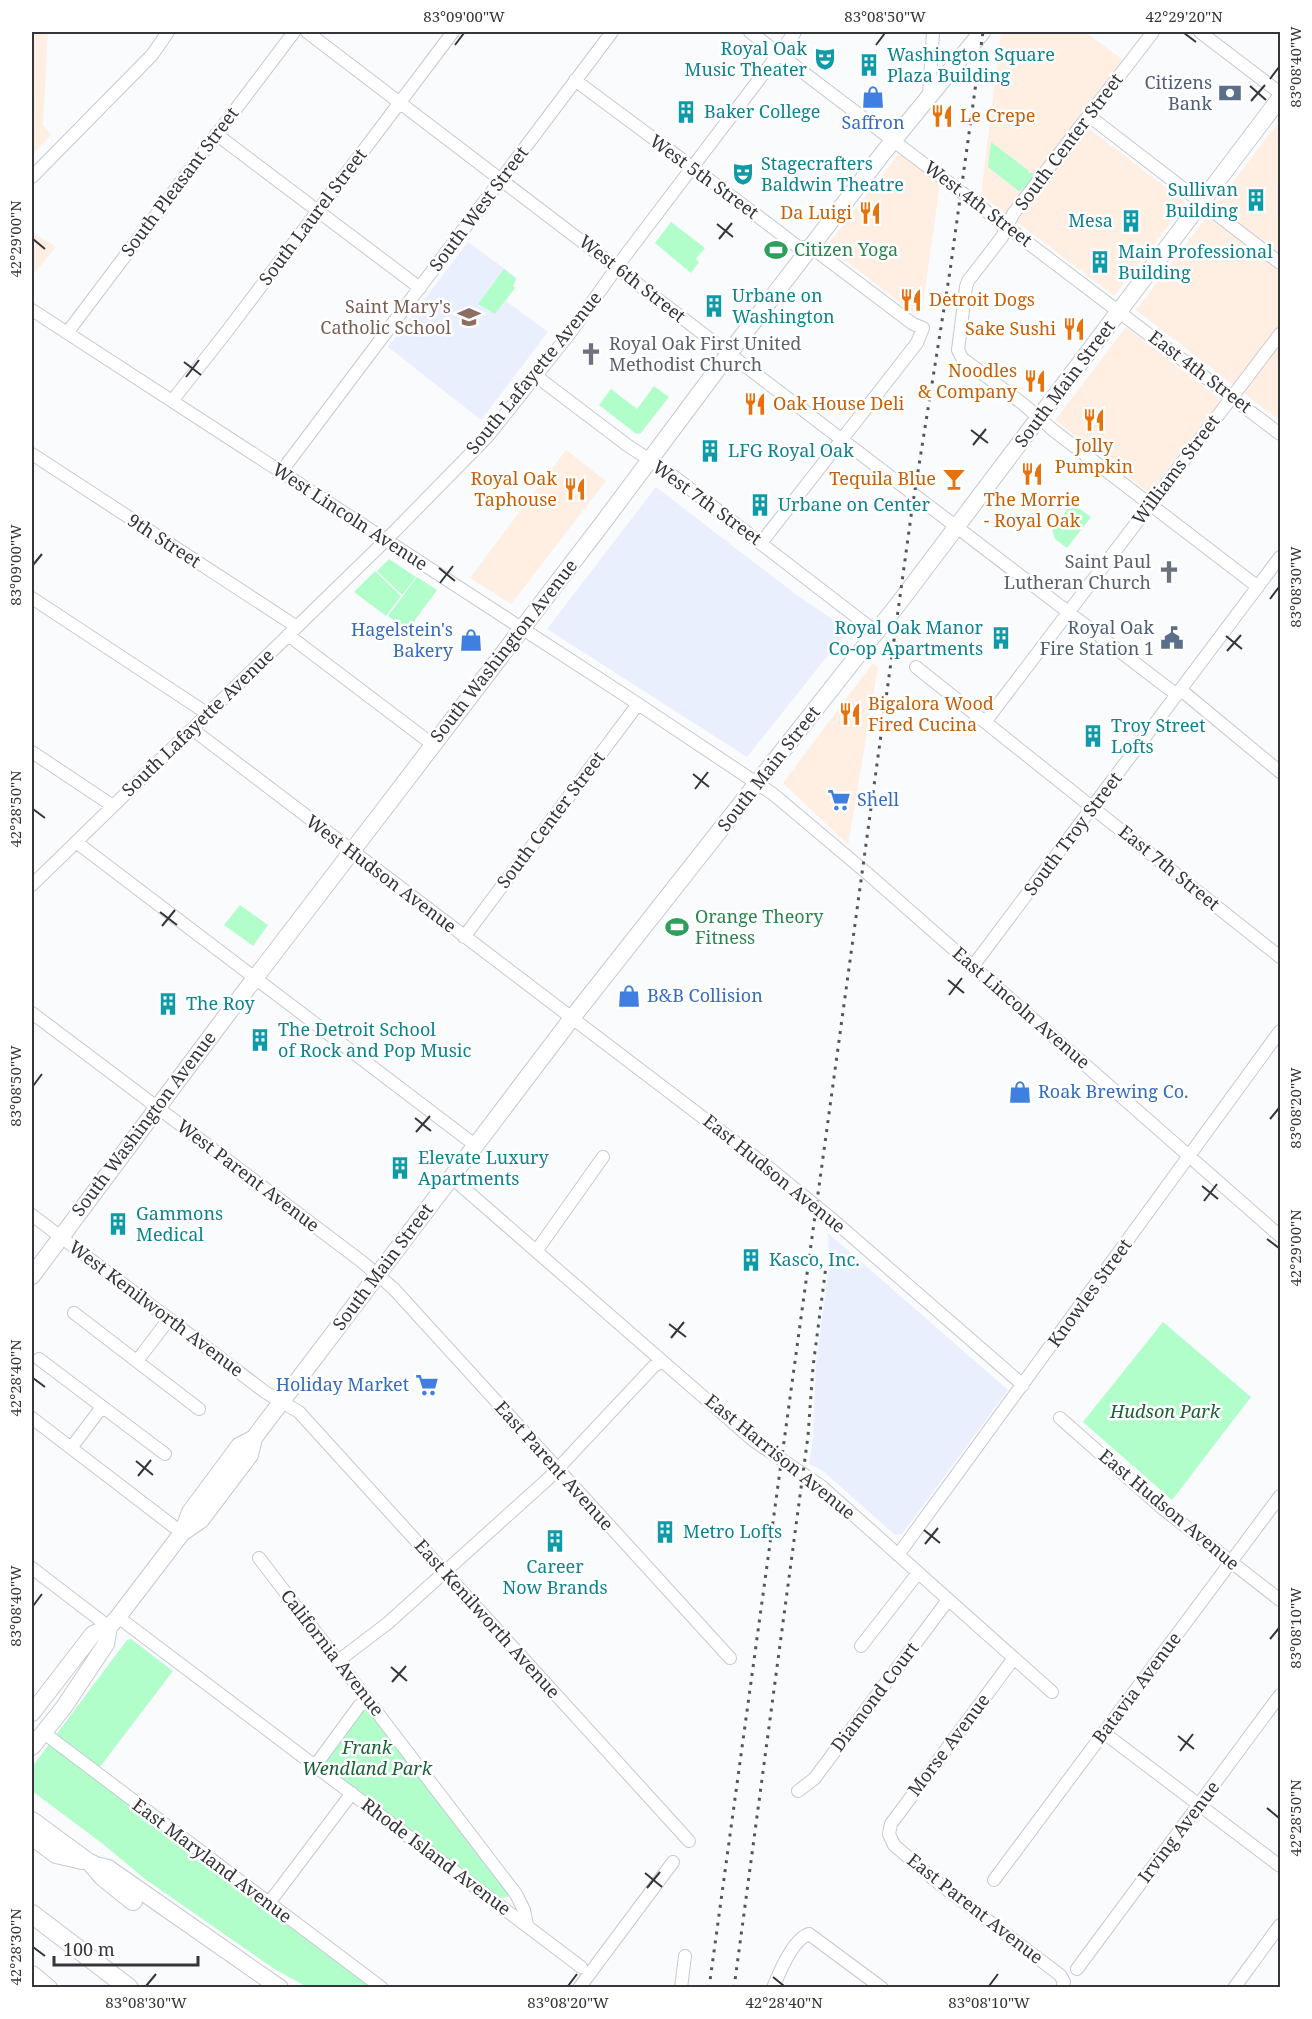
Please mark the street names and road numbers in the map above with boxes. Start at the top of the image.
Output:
street label: South Center Street [1009,68,1128,215]
street label: South Pleasant Street [115,102,243,261]
street label: West 5th Street [645,128,764,224]
street label: South West Street [423,141,533,276]
street label: South Laurel Street [253,143,372,290]
street label: West 4th Street [920,155,1037,252]
street label: West 6th Street [574,229,691,327]
street label: South Lafayette Avenue [460,286,606,459]
street label: South Main Street [1008,315,1120,452]
street label: East 4th Street [1144,325,1257,418]
street label: Williams Street [1126,410,1224,529]
street label: West 7th Street [648,454,767,550]
street label: West Lincoln Avenue [268,457,433,575]
street label: 9th Street [123,508,206,573]
street label: South Washington Avenue [424,554,582,747]
street label: South Lafayette Avenue [116,643,279,801]
street label: South Main Street [712,701,825,836]
street label: South Center Street [491,746,610,893]
street label: South Troy Street [1018,767,1127,900]
street label: West Hudson Avenue [302,809,462,938]
street label: East 7th Street [1114,819,1225,915]
street label: East Lincoln Avenue [948,941,1095,1074]
street label: South Washington Avenue [66,1026,221,1221]
street label: East Hudson Avenue [699,1108,851,1238]
street label: West Parent Avenue [172,1114,325,1237]
street label: South Main Street [326,1198,438,1335]
street label: Knowles Street [1042,1233,1137,1351]
street label: West Kenilworth Avenue [65,1235,249,1382]
street label: East Harrison Avenue [701,1388,861,1524]
street label: East Parent Avenue [490,1395,619,1535]
street label: East Hudson Avenue [1094,1443,1245,1575]
street label: East Kenilworth Avenue [410,1534,566,1703]
street label: California Avenue [276,1584,390,1721]
street label: Batavia Avenue [1086,1627,1186,1748]
street label: Diamond Court [825,1637,923,1756]
street label: Morse Avenue [902,1688,995,1801]
street label: Irving Avenue [1132,1776,1224,1887]
street label: East Maryland Avenue [128,1792,297,1928]
street label: Rhode Island Avenue [357,1792,516,1920]
street label: East Parent Avenue [903,1847,1049,1969]

